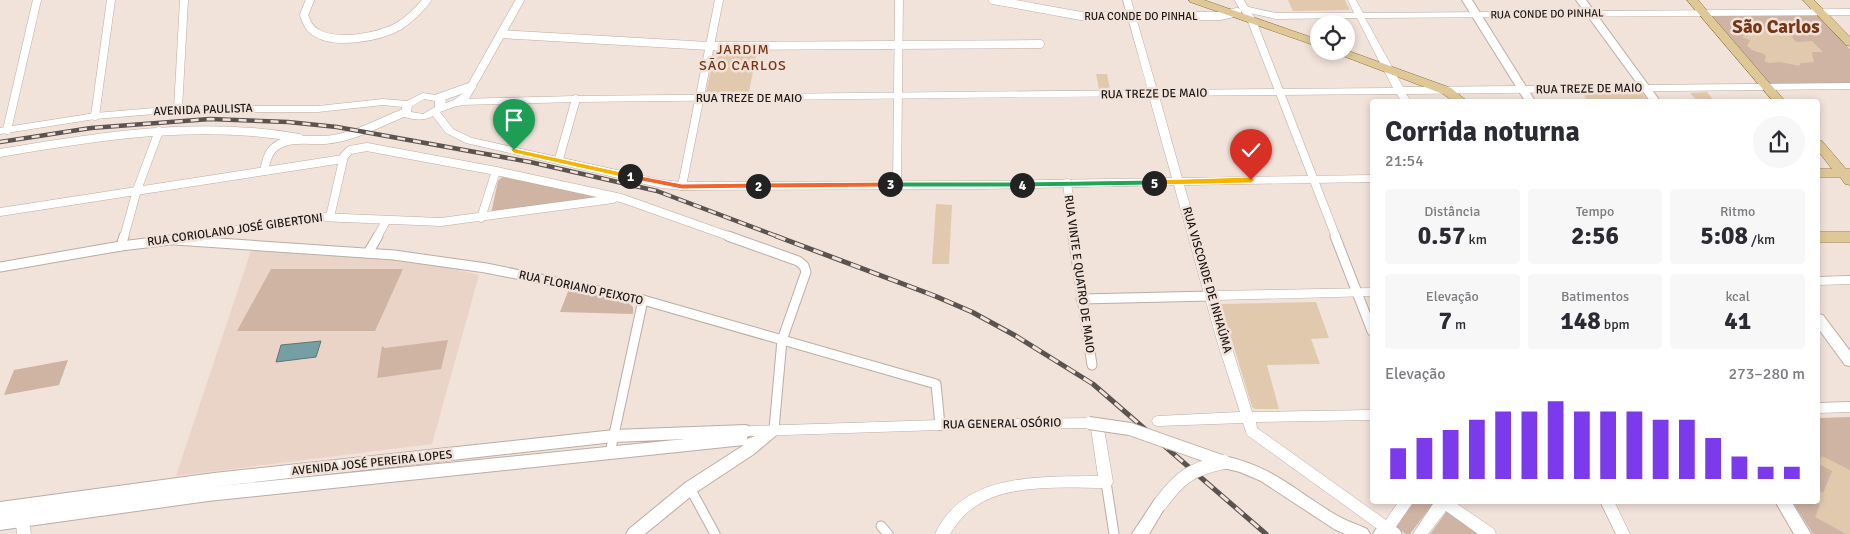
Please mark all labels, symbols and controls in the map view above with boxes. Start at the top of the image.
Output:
street label: RUA CONDE DO PINHAL [1490,7,1604,21]
street label: RUA CONDE DO PINHAL [1084,10,1198,23]
map controls [1310,15,1355,60]
button: locate [1310,15,1355,60]
district label: São Carlos [1732,15,1820,39]
district label: JARDIM SÃO CARLOS [699,41,787,74]
street label: RUA TREZE DE MAIO [1536,81,1642,97]
street label: RUA TREZE DE MAIO [1101,86,1207,102]
street label: RUA TREZE DE MAIO [696,91,802,106]
pin [493,99,535,150]
street label: AVENIDA PAULISTA [153,101,254,119]
icon: arrive [500,106,528,134]
text: Corrida noturna [1385,115,1580,149]
button: share [1753,116,1805,168]
pin [1230,129,1272,180]
icon: check [1237,136,1265,164]
text: 21:54 [1385,151,1424,171]
pin: 1 [618,164,642,188]
text: 1 [627,168,634,185]
pin: 5 [1142,170,1166,196]
pin: 3 [878,172,902,196]
pin: 4 [1010,172,1034,198]
pin: 2 [746,174,770,198]
text: 5 [1151,175,1158,192]
text: 3 [887,176,894,193]
text: 4 [1019,177,1026,194]
text: 2 [755,178,762,195]
street label: RUA VINTE E QUATRO DE MAIO [1060,194,1098,354]
text: Distância [1424,203,1480,220]
text: Tempo [1576,203,1614,220]
text: Ritmo [1720,203,1755,220]
street label: RUA VISCONDE DE INHAÚMA [1179,205,1235,355]
street label: RUA CORIOLANO JOSÉ GIBERTONI [146,210,324,250]
text: 0.57 [1418,220,1466,251]
text: 2:56 [1571,220,1619,251]
text: 5:08 [1700,220,1748,251]
text: km [1466,231,1487,248]
text: /km [1748,231,1775,248]
street label: RUA FLORIANO PEIXOTO [518,268,645,309]
text: Elevação [1426,288,1479,305]
text: Batimentos [1561,288,1629,305]
text: kcal [1725,288,1750,305]
text: 7 [1438,305,1452,336]
text: 148 [1560,305,1601,336]
text: 41 [1724,305,1751,336]
text: m [1452,316,1466,333]
text: bpm [1601,316,1630,333]
text: Elevação [1385,364,1446,384]
text: 273–280 m [1728,364,1805,384]
street label: RUA GENERAL OSÓRIO [943,415,1062,433]
street label: AVENIDA JOSÉ PEREIRA LOPES [291,447,453,479]

